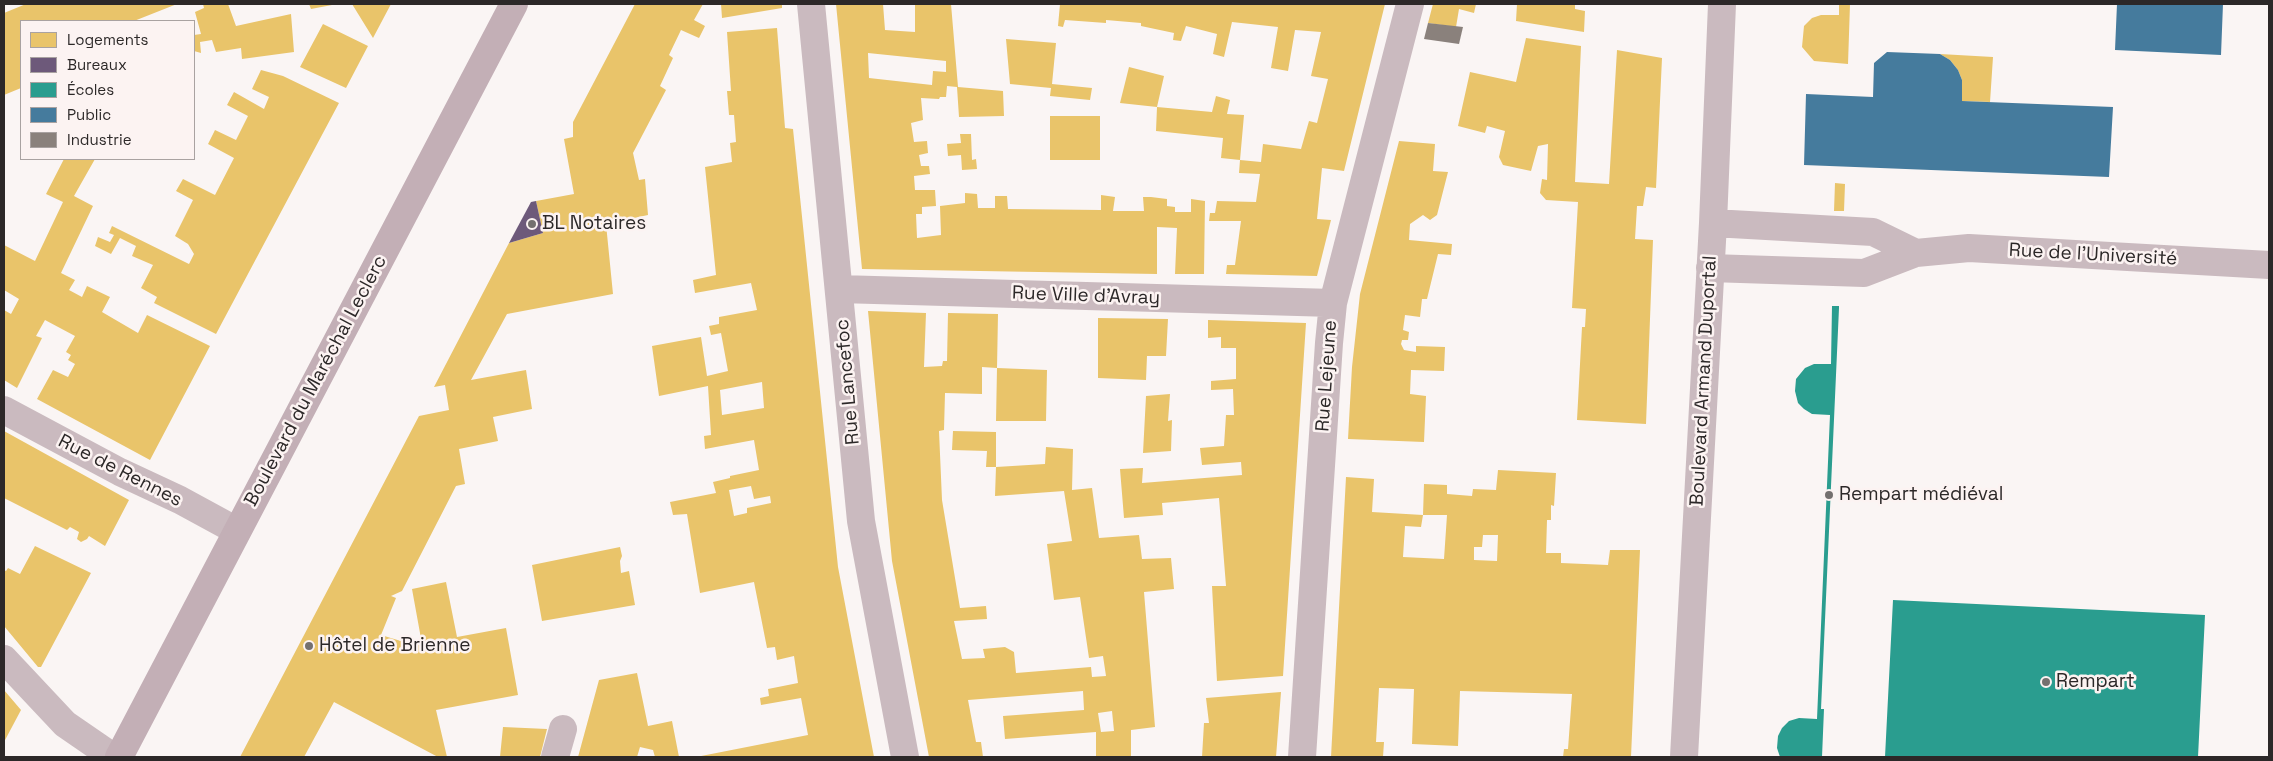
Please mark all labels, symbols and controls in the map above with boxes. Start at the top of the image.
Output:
legend [20,20,195,160]
text: Logements [67,30,149,49]
text: Bureaux [67,55,127,74]
text: Écoles [67,80,114,99]
text: Public [67,105,111,124]
text: Industrie [67,130,132,149]
place label: BL Notaires [542,213,646,235]
marker: BL Notaires [526,218,538,230]
street label: Rue de l'Université [2008,239,2178,271]
street label: Boulevard du Maréchal Leclerc [240,252,392,510]
street label: Boulevard Armand Duportal [1686,255,1722,507]
street label: Rue Ville d'Avray [1012,282,1160,310]
street label: Rue Lancefoc [831,318,865,446]
street label: Rue Lejeune [1312,319,1342,433]
street label: Rue de Rennes [54,430,186,512]
place label: Rempart médiéval [1839,484,2003,506]
marker: Rempart médiéval [1823,489,1835,501]
place label: Hôtel de Brienne [319,635,471,657]
marker: Hôtel de Brienne [303,640,315,652]
place label: Rempart [2056,671,2135,693]
marker: Rempart [2040,676,2052,688]

